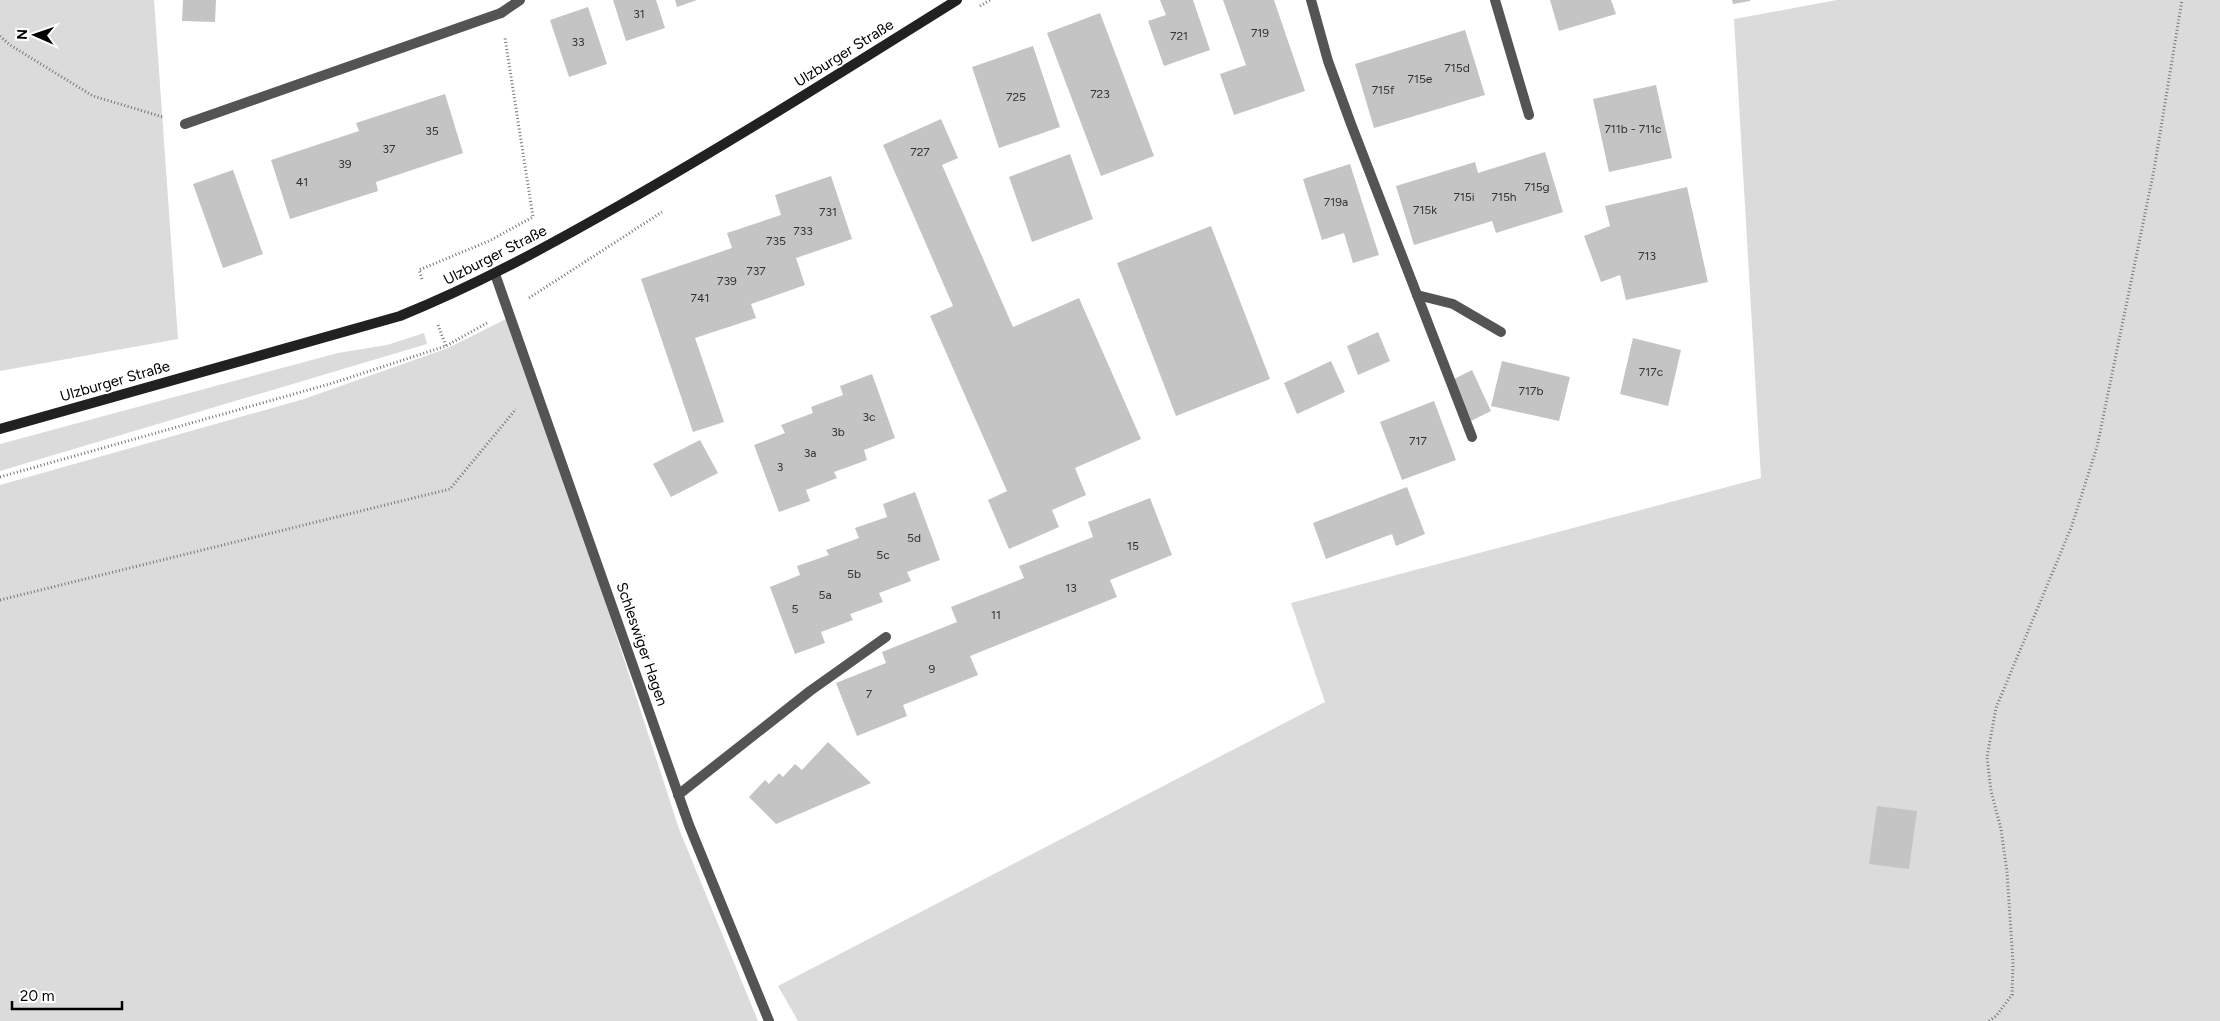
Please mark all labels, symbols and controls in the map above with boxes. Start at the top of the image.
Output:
house number: 31 [633,7,645,21]
north arrow [10,10,60,60]
street label: Ulzburger Straße [791,15,897,91]
house number: 719 [1251,26,1269,40]
text: N [14,29,31,40]
house number: 721 [1170,29,1188,43]
house number: 33 [571,35,585,49]
house number: 715d [1444,61,1470,75]
house number: 715e [1408,72,1433,86]
house number: 715f [1372,83,1395,97]
house number: 723 [1090,87,1110,101]
house number: 725 [1006,90,1026,104]
house number: 711b - 711c [1604,122,1662,136]
house number: 35 [425,124,439,138]
house number: 37 [383,142,396,156]
house number: 727 [910,145,930,159]
house number: 39 [338,157,352,171]
house number: 41 [296,175,308,189]
house number: 715g [1524,180,1550,194]
house number: 715i [1453,190,1475,204]
house number: 715h [1492,190,1517,204]
house number: 719a [1324,195,1348,209]
house number: 715k [1413,203,1437,217]
house number: 731 [819,205,837,219]
street label: Ulzburger Straße [440,221,550,289]
house number: 733 [793,224,813,238]
house number: 735 [766,234,786,248]
house number: 713 [1638,249,1656,263]
house number: 737 [746,264,766,278]
house number: 739 [717,274,737,288]
house number: 741 [691,291,709,305]
street label: Ulzburger Straße [58,357,172,405]
house number: 717c [1639,365,1664,379]
house number: 717b [1519,384,1543,398]
house number: 3c [862,410,876,424]
house number: 3b [831,425,845,439]
house number: 717 [1409,434,1427,448]
house number: 3a [804,446,816,460]
house number: 3 [777,460,783,474]
house number: 5d [907,531,921,545]
house number: 15 [1127,539,1139,553]
house number: 5c [876,548,890,562]
house number: 5b [847,567,861,581]
street label: Schleswiger Hagen [612,580,672,708]
house number: 13 [1065,581,1077,595]
house number: 5a [818,588,832,602]
house number: 5 [792,602,799,616]
house number: 11 [991,608,1001,622]
house number: 9 [929,662,936,676]
house number: 7 [866,687,873,701]
scale bar [12,978,122,1010]
text: 20 m [20,987,54,1005]

